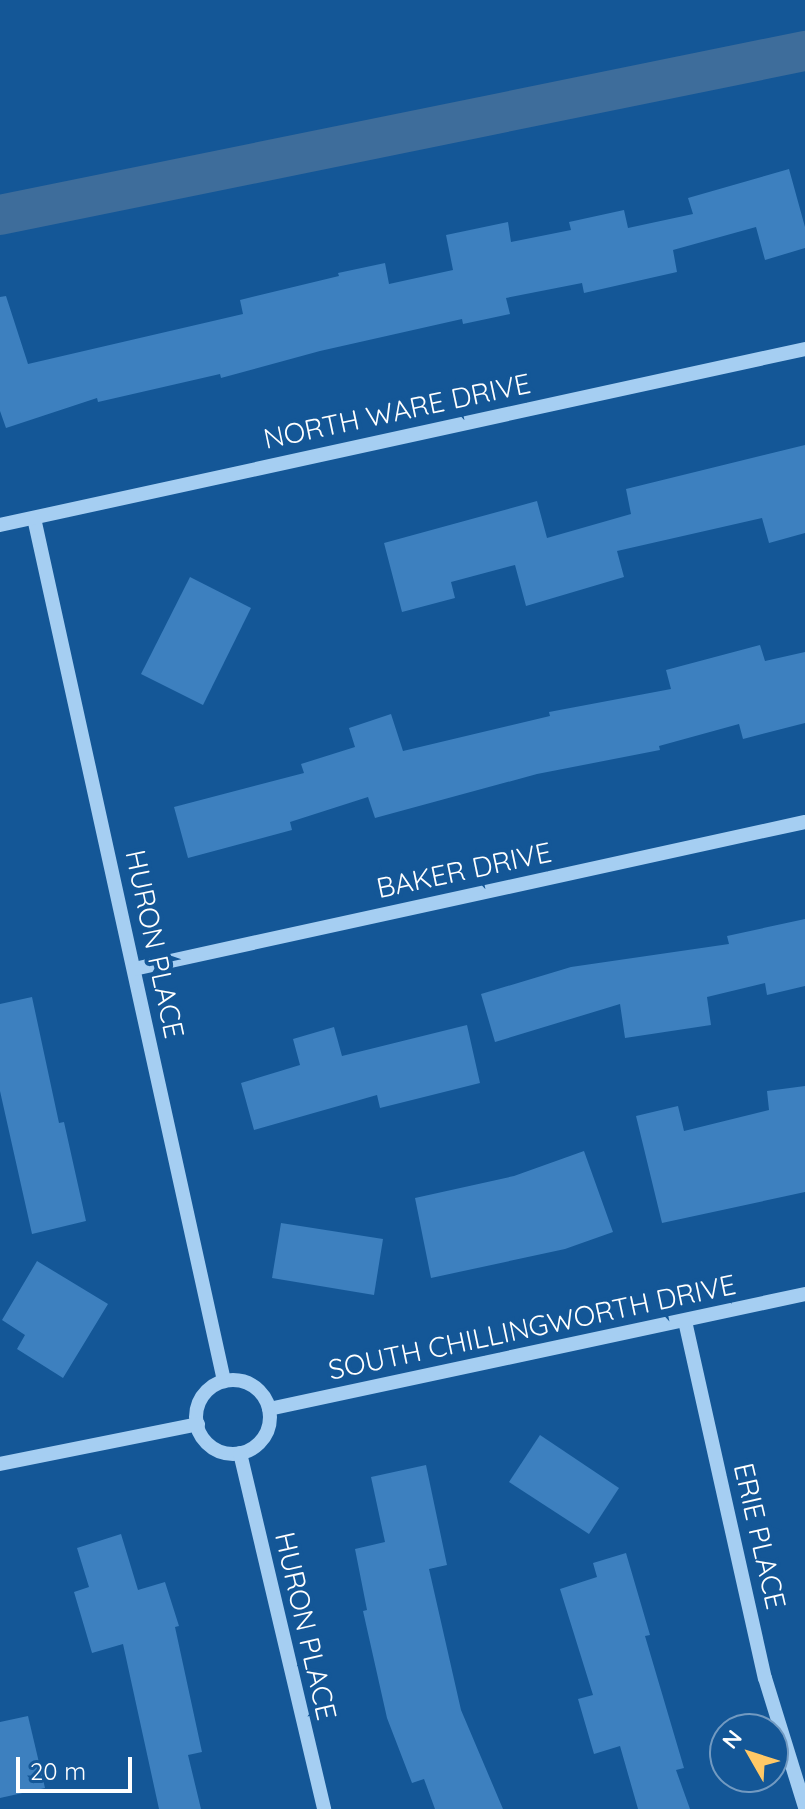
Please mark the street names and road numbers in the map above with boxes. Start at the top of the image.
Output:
street label: NORTH WARE DRIVE [260,366,534,456]
street label: BAKER DRIVE [373,835,555,905]
street label: HURON PLACE [119,847,191,1041]
street label: SOUTH CHILLINGWORTH DRIVE [325,1267,739,1387]
street label: ERIE PLACE [727,1460,793,1612]
street label: HURON PLACE [268,1529,344,1723]

